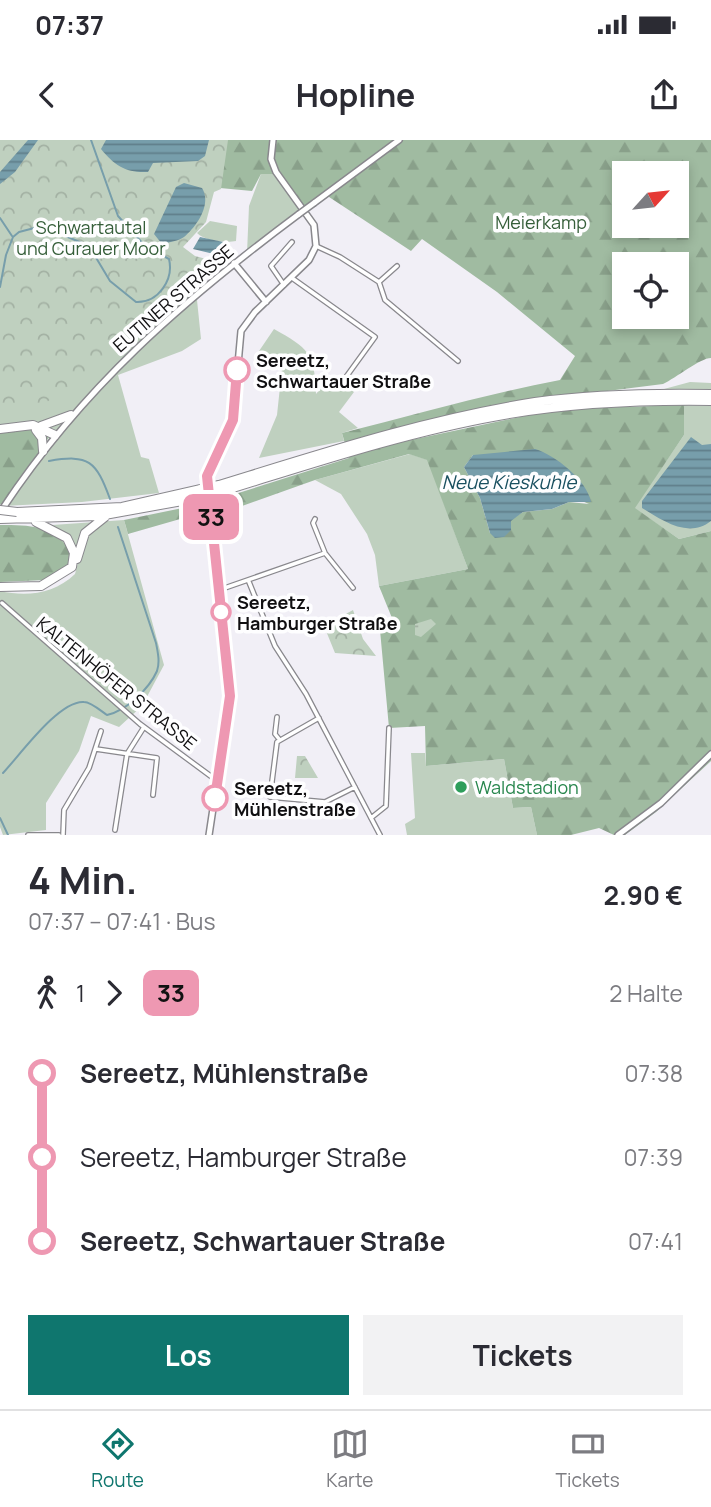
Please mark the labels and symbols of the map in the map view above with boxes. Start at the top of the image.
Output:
north arrow [612,161,690,238]
park label: Meierkamp [495,210,587,234]
park label: Schwartautal und Curauer Moor [16,215,166,260]
street label: EUTINER STRASSE [108,239,238,357]
place label: Sereetz, Schwartauer Straße [256,348,431,393]
marker: Sereetz, Schwartauer Straße [224,357,250,383]
water label: Neue Kieskuhle [442,469,578,495]
line badge: 33 [180,494,242,540]
place label: Sereetz, Hamburger Straße [237,590,398,635]
marker: Sereetz, Hamburger Straße [211,602,231,622]
street label: KALTENHÖFER STRASSE [32,611,202,755]
place label: Waldstadion [475,775,579,799]
place label: Sereetz, Mühlenstraße [234,776,356,821]
marker: Waldstadion [453,779,469,795]
marker: Sereetz, Mühlenstraße [202,785,228,811]

